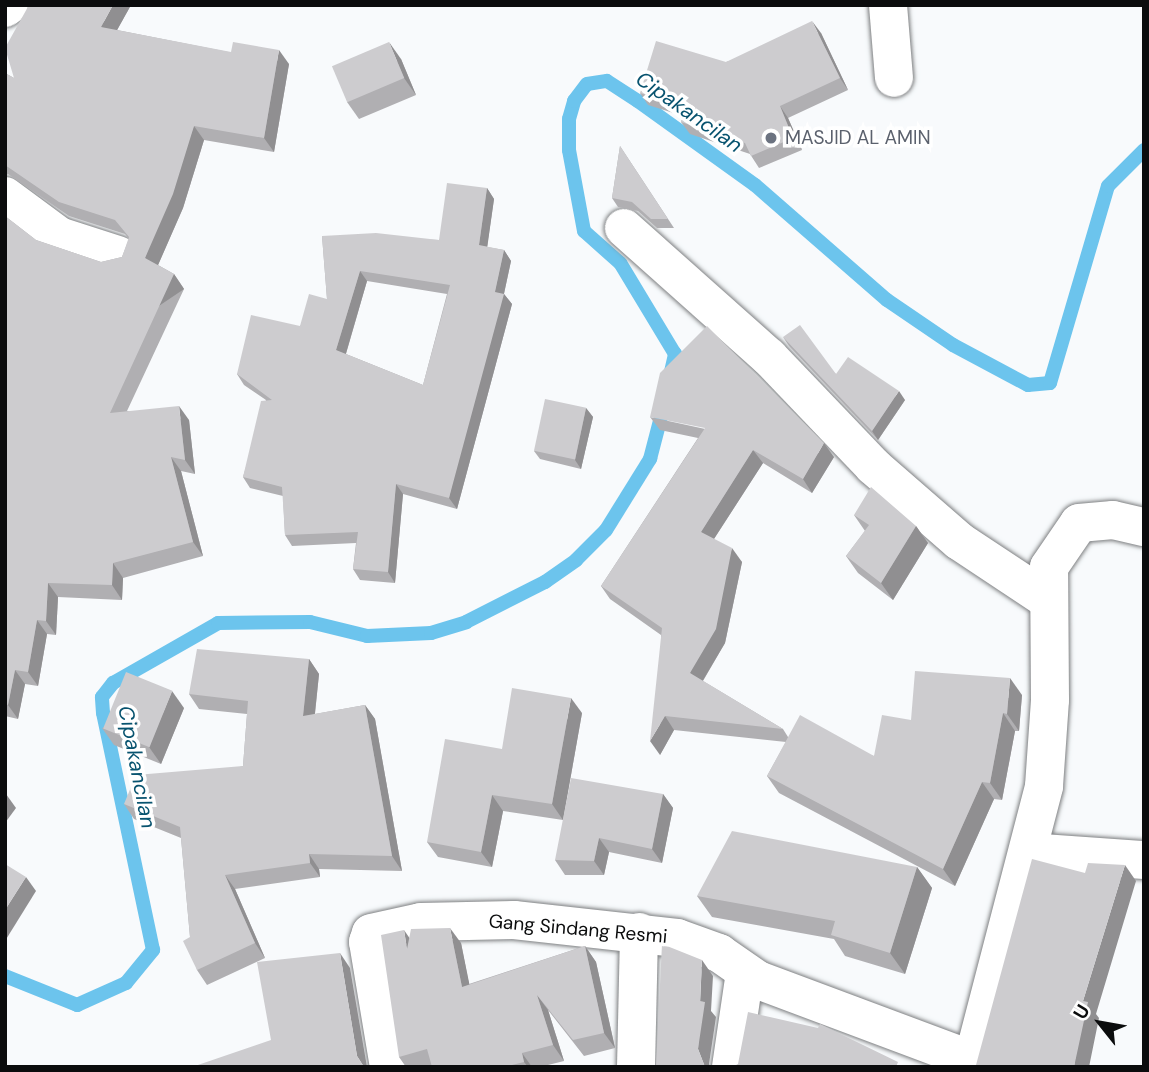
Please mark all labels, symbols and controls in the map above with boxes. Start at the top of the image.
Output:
water label: Cipakancilan [631,66,747,158]
place label: MASJID AL AMIN [785,127,931,149]
marker: MASJID AL AMIN [763,130,779,146]
water label: Cipakancilan [113,704,161,830]
street label: Gang Sindang Resmi [488,910,668,948]
north arrow [1065,988,1135,1058]
text: U [1068,1000,1096,1024]

